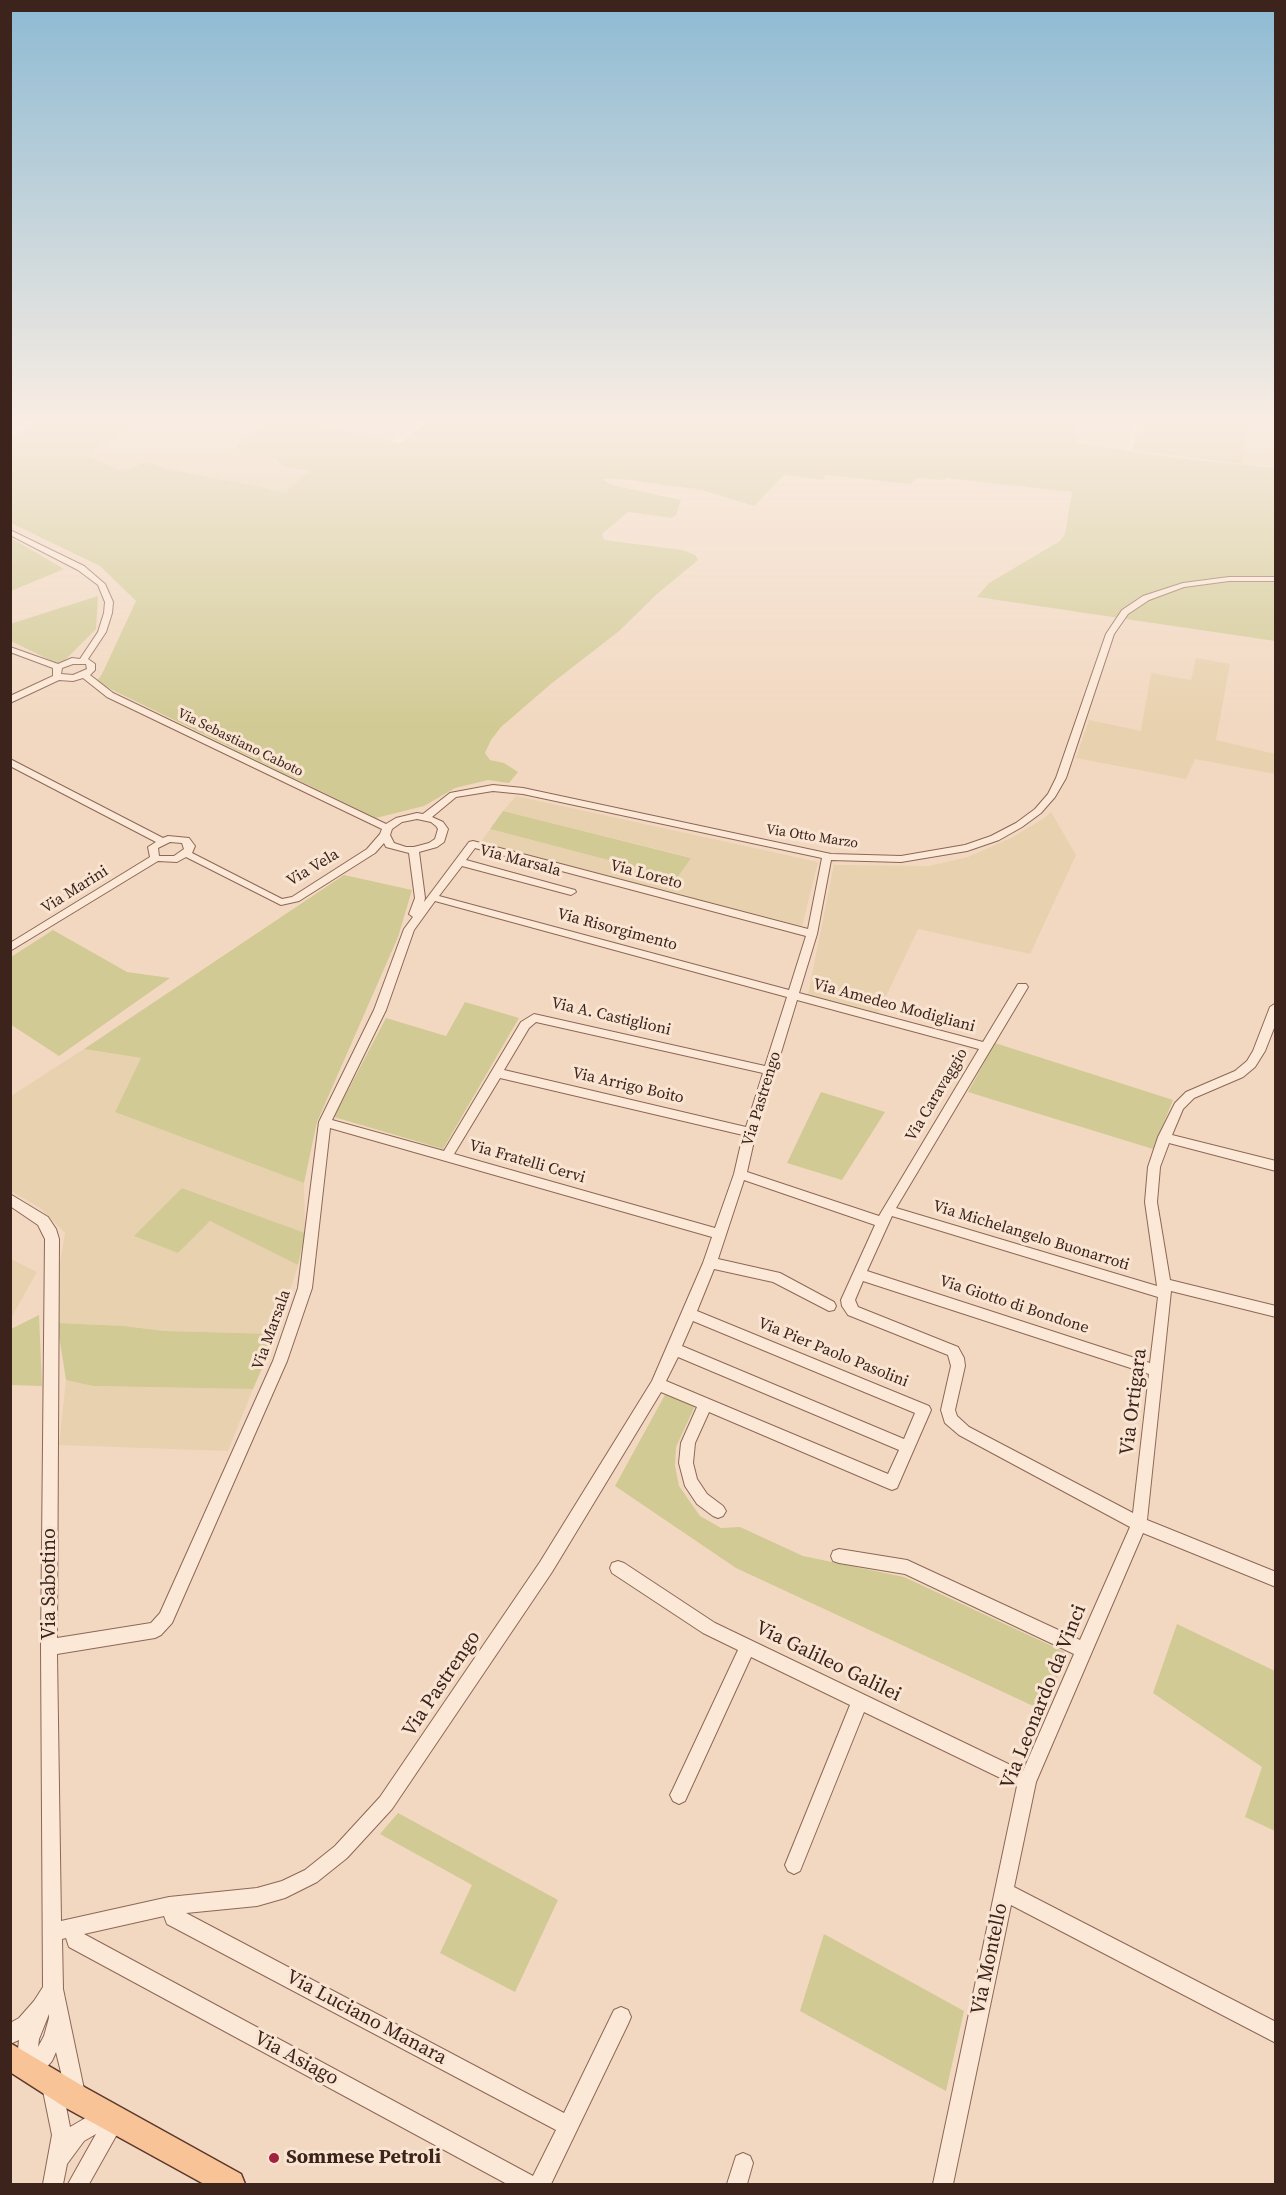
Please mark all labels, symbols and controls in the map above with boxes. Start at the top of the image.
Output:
street label: Via Sebastiano Caboto [174,705,306,781]
street label: Via Otto Marzo [765,821,859,853]
street label: Via Marsala [477,841,563,881]
street label: Via Vela [283,845,343,891]
street label: Via Loreto [608,856,684,894]
street label: Via Marini [38,862,112,918]
street label: Via Risorgimento [555,905,679,955]
street label: Via Amedeo Modigliani [811,975,977,1037]
street label: Via A. Castiglioni [549,994,673,1040]
street label: Via Caravaggio [902,1045,972,1145]
street label: Via Pastrengo [738,1049,786,1149]
street label: Via Arrigo Boito [570,1064,686,1108]
street label: Via Fratelli Cervi [467,1136,587,1188]
street label: Via Michelangelo Buonarroti [930,1197,1132,1275]
street label: Via Giotto di Bondone [937,1272,1091,1338]
street label: Via Marsala [249,1287,295,1373]
street label: Via Pier Paolo Pasolini [755,1314,911,1392]
street label: Via Ortigara [1116,1347,1152,1457]
street label: Via Sabotino [38,1528,62,1640]
street label: Via Leonardo da Vinci [996,1601,1092,1793]
street label: Via Galileo Galilei [751,1616,905,1708]
street label: Via Pastrengo [398,1626,486,1742]
street label: Via Montello [966,1901,1014,2017]
street label: Via Luciano Manara [282,1966,450,2070]
street label: Via Asiago [249,2027,343,2091]
place label: Sommese Petroli [286,2146,441,2170]
marker: Sommese Petroli [267,2151,281,2165]

